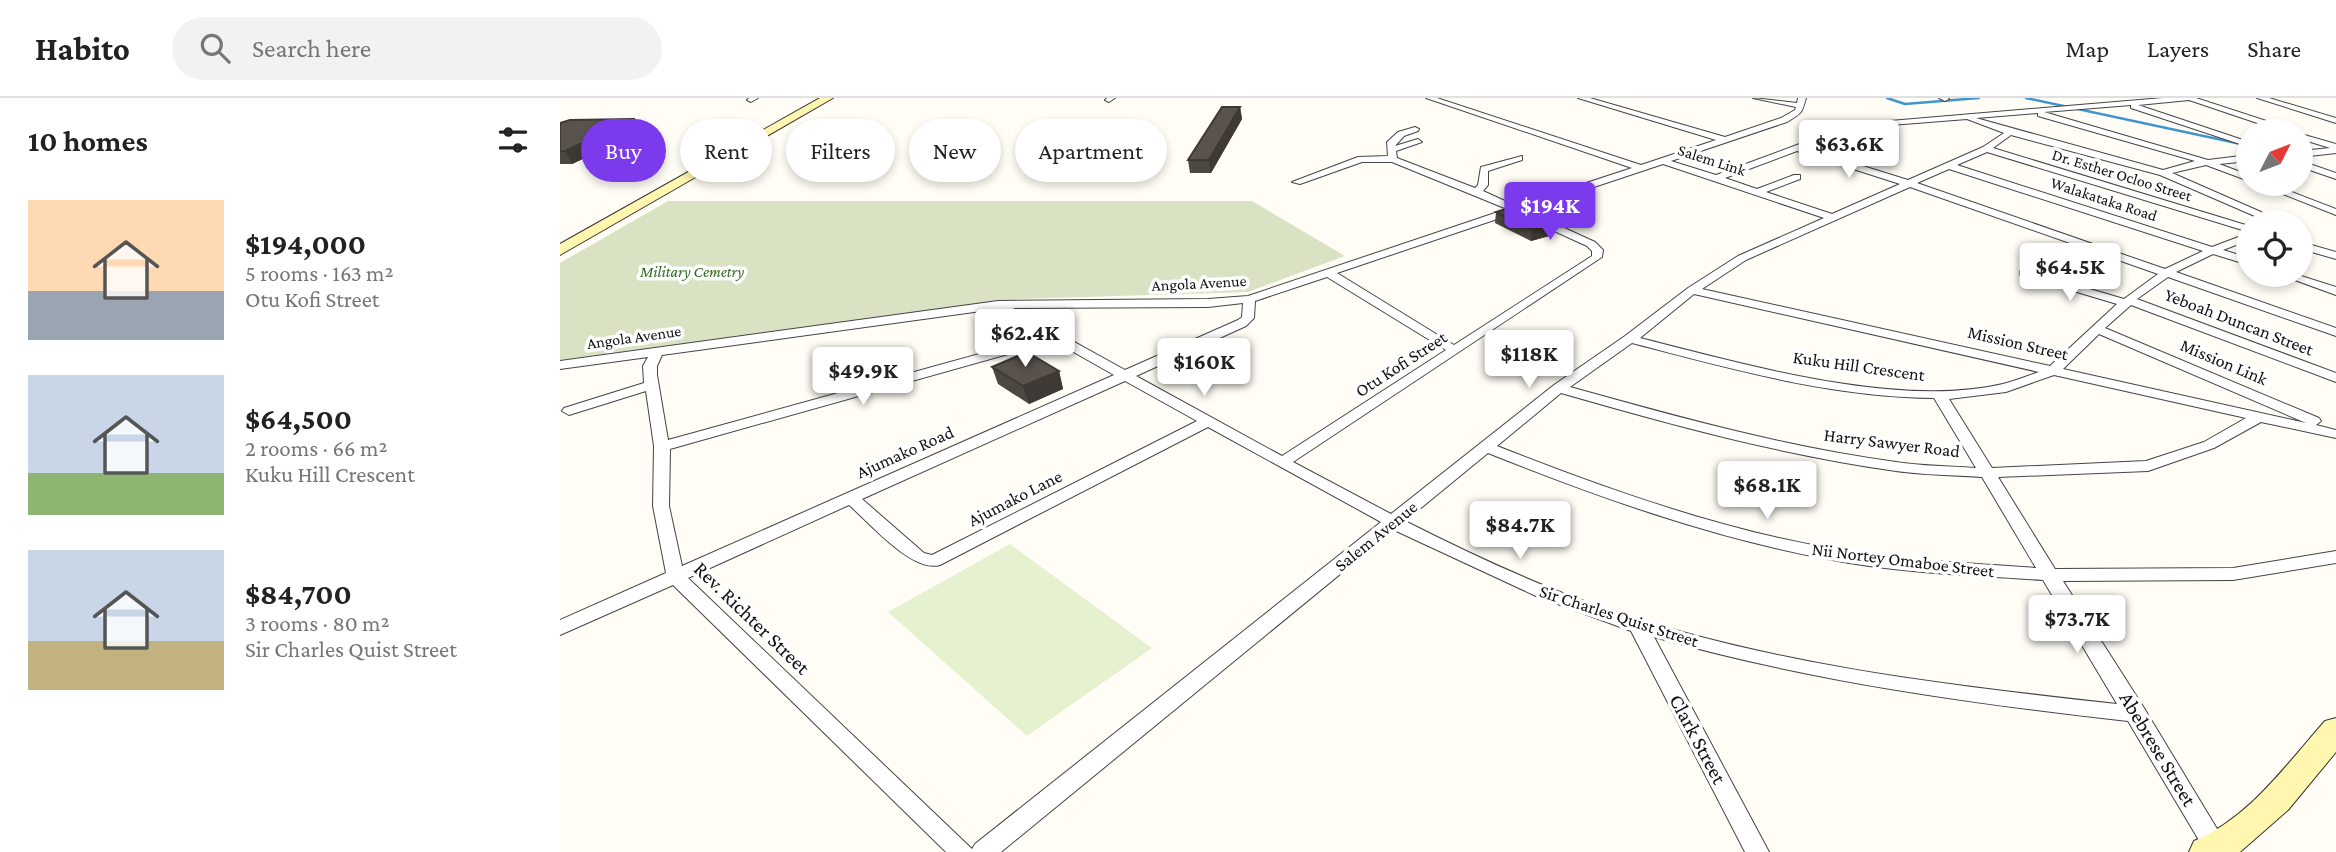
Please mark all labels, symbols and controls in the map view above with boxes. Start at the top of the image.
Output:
search box [172,17,662,80]
icon: search [196,29,234,67]
text: Habito [35,30,130,67]
text: Search here [252,34,371,63]
text: Map [2065,35,2109,62]
text: Layers [2147,35,2209,62]
text: Share [2247,35,2301,62]
chip: Buy [581,119,666,182]
chip: Rent [680,119,772,182]
chip: Filters [786,119,895,182]
chip: New [909,119,1001,182]
chip: Apartment [1015,119,1167,182]
north arrow [2236,119,2314,196]
map controls [2236,119,2313,287]
pin: $63.6K [1792,120,1906,180]
icon: filters [494,121,532,159]
text: 10 homes [28,124,148,157]
text: $63.6K [1815,130,1883,156]
street label: Salem Link [1676,141,1748,179]
street label: Dr. Esther Ocloo Street [2050,146,2195,205]
street label: Walakataka Road [2049,174,2160,224]
pin: $194K [1501,183,1599,242]
text: $194K [1520,192,1580,218]
button: locate [2236,210,2313,287]
text: $194,000 [245,227,366,260]
icon: home [84,228,168,312]
pin: $64.5K [2013,244,2127,303]
text: $64.5K [2036,253,2104,279]
text: 5 rooms · 163 m² [245,260,394,286]
park label: Military Cemetry [639,263,744,281]
street label: Angola Avenue [1151,272,1247,295]
street label: Yeboah Duncan Street [2162,284,2317,360]
text: Otu Kofi Street [245,286,379,312]
pin: $62.4K [968,310,1082,369]
text: $62.4K [991,319,1059,345]
street label: Angola Avenue [586,322,682,353]
street label: Mission Street [1966,322,2071,365]
street label: Otu Kofi Street [1351,326,1451,401]
pin: $118K [1480,330,1578,390]
street label: Mission Link [2178,335,2271,389]
pin: $160K [1155,338,1253,398]
text: $118K [1501,340,1557,366]
street label: Kuku Hill Crescent [1792,347,1927,385]
pin: $49.9K [806,348,920,407]
text: $160K [1173,348,1235,374]
text: $49.9K [828,357,898,383]
text: $64,500 [245,402,352,435]
icon: home [84,403,168,487]
street label: Ajumako Road [853,421,958,483]
street label: Harry Sawyer Road [1823,425,1962,461]
text: 2 rooms · 66 m² [245,435,388,461]
text: Kuku Hill Crescent [245,461,415,487]
pin: $68.1K [1710,462,1824,521]
street label: Ajumako Lane [965,466,1066,531]
text: $68.1K [1733,471,1801,497]
street label: Salem Avenue [1331,497,1421,575]
pin: $84.7K [1463,502,1577,561]
text: $84.7K [1486,511,1554,537]
street label: Nii Nortey Omaboe Street [1811,539,1996,581]
street label: Rev. Richter Street [689,557,816,680]
text: $84,700 [245,577,352,610]
icon: home [84,578,168,662]
street label: Sir Charles Quist Street [1537,581,1702,651]
pin: $73.7K [2020,596,2134,655]
text: $73.7K [2044,605,2110,631]
text: 3 rooms · 80 m² [245,610,390,636]
text: Sir Charles Quist Street [245,636,457,662]
street label: Abebrese Street [2114,687,2202,812]
street label: Clark Street [1664,690,1732,789]

